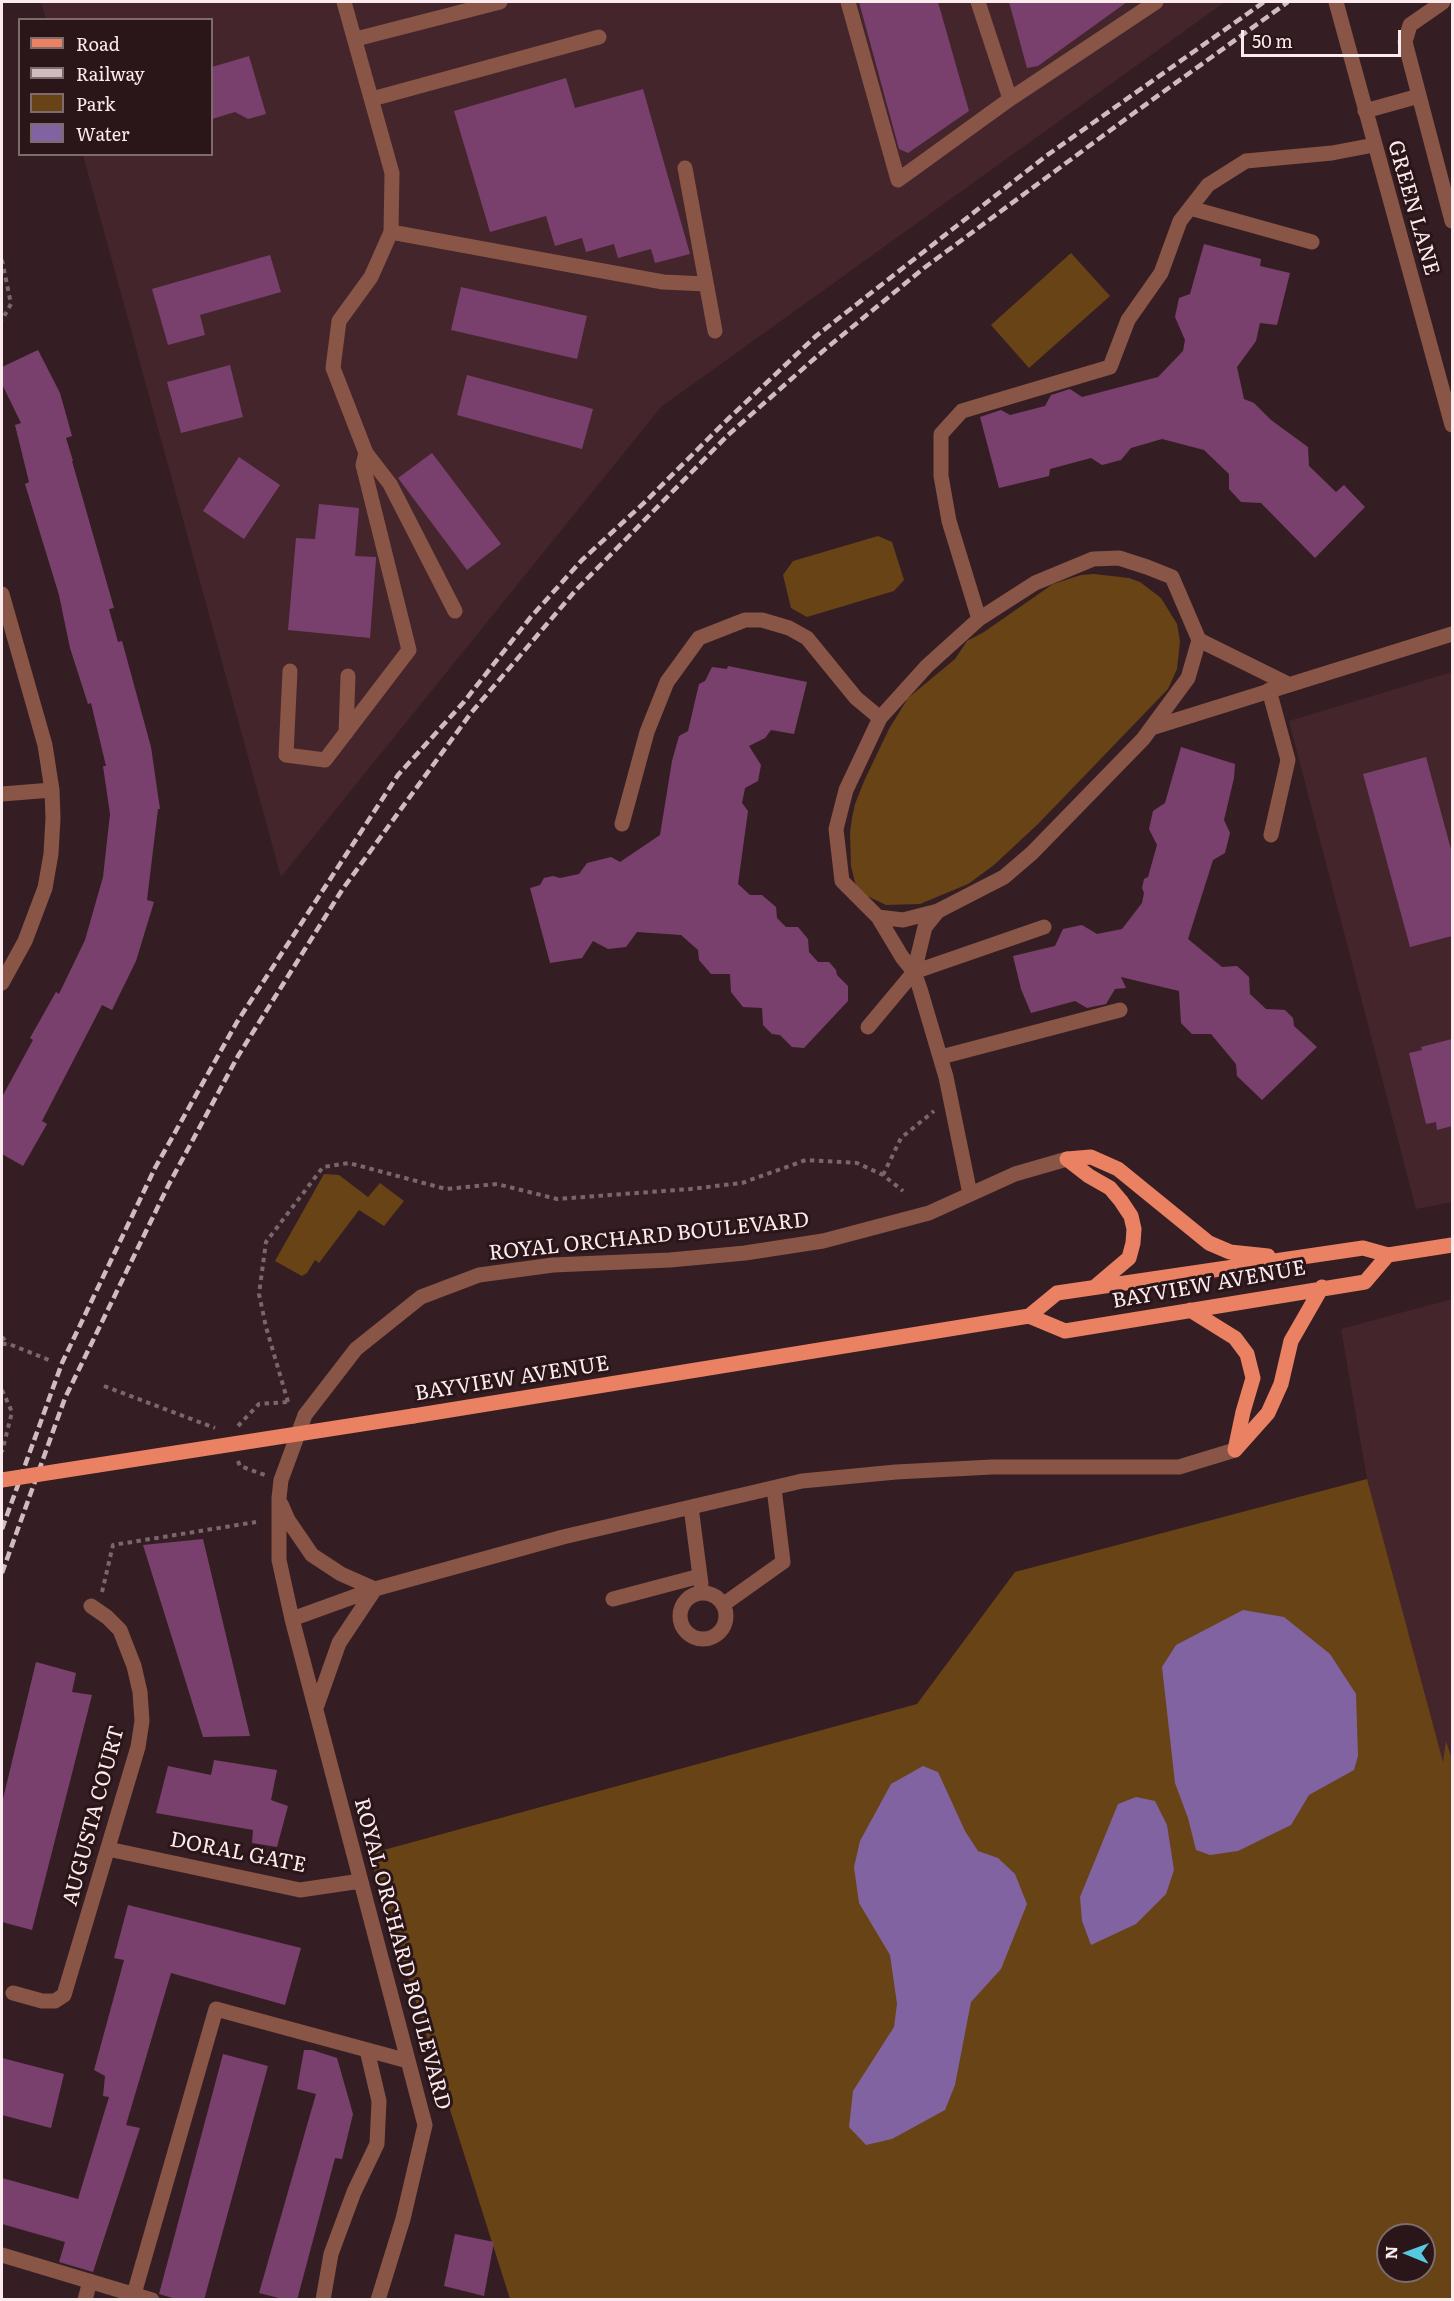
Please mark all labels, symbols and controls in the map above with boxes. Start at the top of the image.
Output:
legend [18,18,213,156]
scale bar [1244,18,1404,56]
text: 50 m [1252,27,1293,54]
text: Road [76,30,120,57]
text: Railway [76,60,145,87]
text: Park [76,90,115,117]
text: Water [76,120,129,147]
street label: GREEN LANE [1382,138,1444,278]
street label: ROYAL ORCHARD BOULEVARD [488,1208,810,1266]
street label: BAYVIEW AVENUE [1110,1256,1308,1314]
street label: BAYVIEW AVENUE [413,1351,611,1407]
street label: AUGUSTA COURT [58,1723,130,1909]
street label: ROYAL ORCHARD BOULEVARD [348,1795,456,2113]
street label: DORAL GATE [168,1827,308,1879]
north arrow [1376,2223,1436,2283]
text: N [1378,2246,1402,2260]

